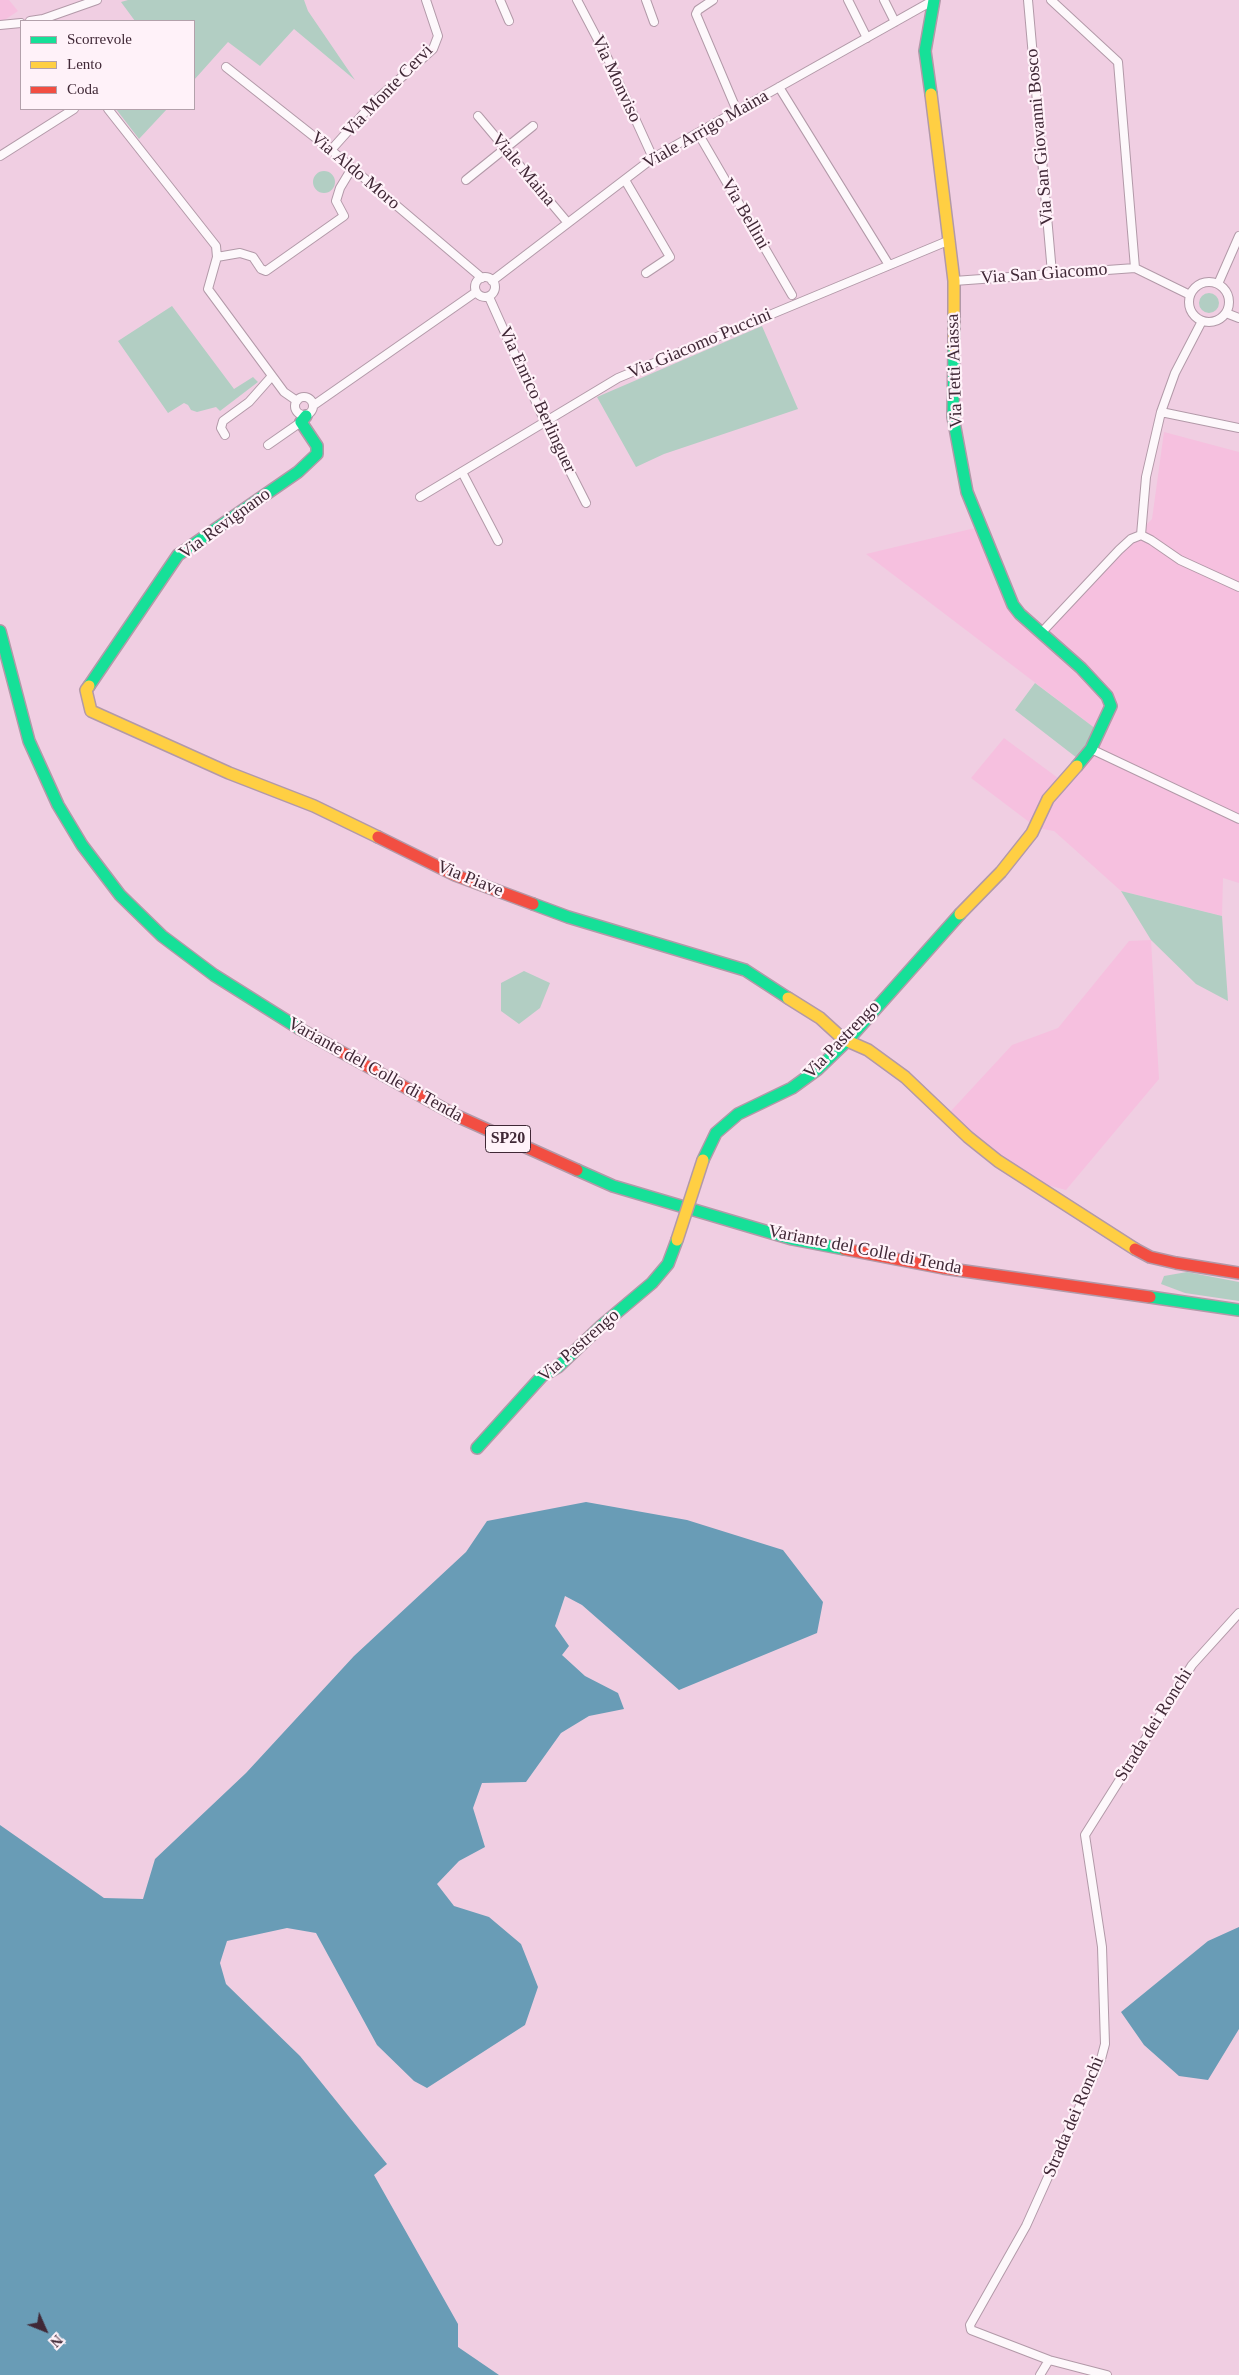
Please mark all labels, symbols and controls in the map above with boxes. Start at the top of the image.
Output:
legend [20,20,195,110]
text: Scorrevole [67,31,132,47]
street label: Via Monviso [586,32,646,126]
street label: Via Monte Cervi [338,40,438,142]
street label: Via San Giovanni Bosco [1022,48,1058,226]
text: Lento [67,56,102,72]
text: Coda [67,81,99,97]
street label: Viale Arrigo Maina [640,85,772,175]
street label: Via Aldo Moro [306,127,404,215]
street label: Viale Maina [486,129,560,211]
street label: Via Bellini [716,175,774,253]
street label: Via San Giacomo [980,259,1108,289]
street label: Via Giacomo Puccini [625,304,775,384]
street label: Via Tetti Aiassa [942,313,968,429]
street label: Via Enrico Berlinguer [494,323,580,477]
street label: Via Revignano [175,484,275,564]
street label: Via Piave [434,856,506,902]
street label: Via Pastrengo [799,996,885,1084]
street label: Variante del Colle di Tenda [284,1013,466,1127]
road number: SP20 [486,1126,530,1152]
street label: Variante del Colle di Tenda [766,1221,964,1279]
street label: Via Pastrengo [534,1305,624,1387]
street label: Strada dei Ronchi [1111,1665,1197,1785]
street label: Strada dei Ronchi [1039,2053,1109,2181]
north arrow [20,2305,70,2355]
text: N [47,2332,65,2350]

